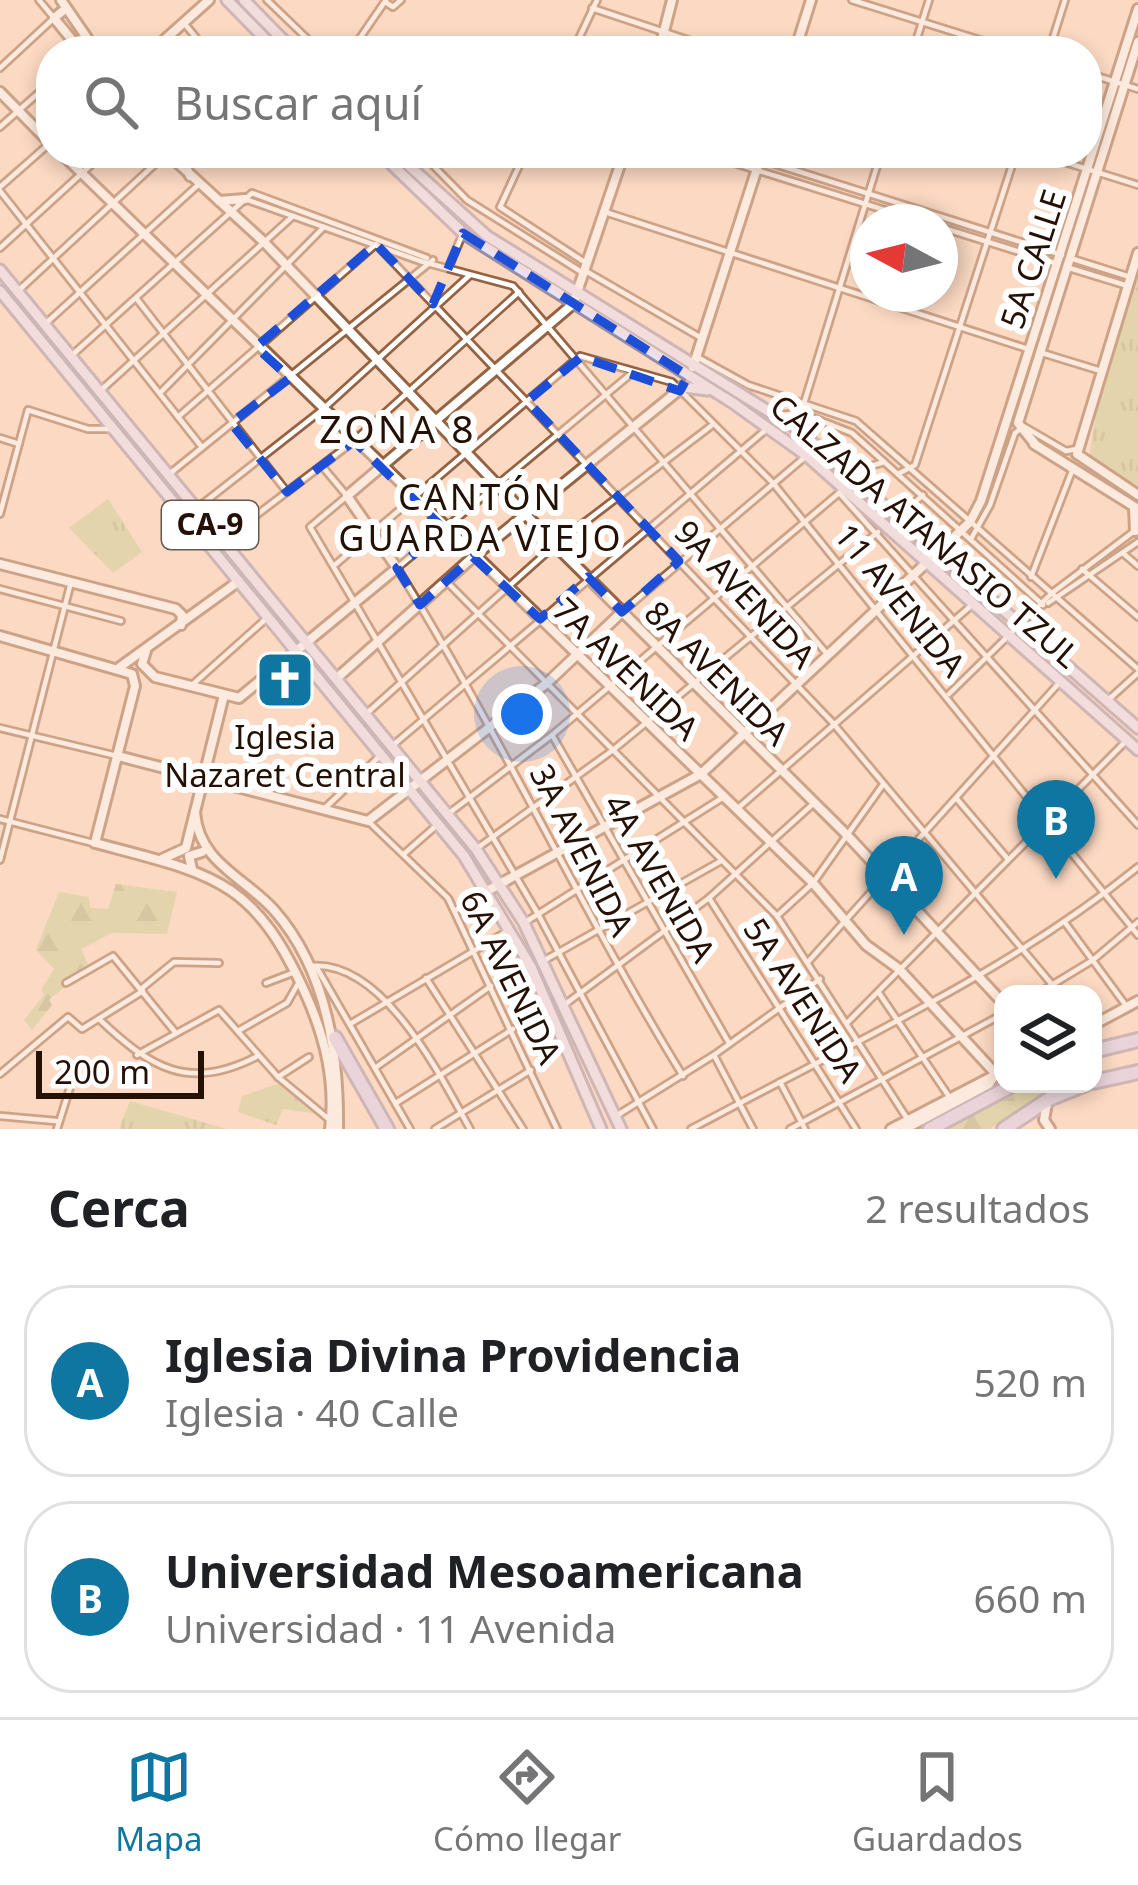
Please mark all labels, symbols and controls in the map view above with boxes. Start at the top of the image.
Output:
search box [36,36,1102,168]
icon: search [78,69,144,135]
text: Buscar aquí [174,72,422,133]
street label: 5A CALLE [989,184,1076,334]
north arrow [850,204,958,312]
street label: CALZADA ATANASIO TZUL [761,384,1090,678]
district label: ZONA 8 [319,401,477,454]
district label: CANTÓN GUARDA VIEJO [338,472,624,562]
road number: CA-9 [162,501,258,549]
street label: 9A AVENIDA [665,510,826,678]
street label: 11 AVENIDA [825,514,977,686]
street label: 7A AVENIDA [543,587,710,750]
street label: 8A AVENIDA [635,591,800,755]
church icon: Iglesia Nazaret Central [254,649,316,711]
your location [492,684,552,744]
place label: Iglesia Nazaret Central [164,714,406,797]
street label: 3A AVENIDA [520,756,645,944]
pin: B [1017,780,1095,879]
street label: 4A AVENIDA [594,785,727,971]
pin: A [865,836,943,935]
street label: 6A AVENIDA [450,883,573,1072]
street label: 5A AVENIDA [734,909,874,1091]
map controls [994,985,1102,1093]
button: layers [994,985,1102,1093]
scale bar [36,1045,204,1098]
text: 200 m [54,1049,150,1094]
text: Cerca [48,1172,190,1242]
text: 2 resultados [865,1181,1090,1234]
text: Iglesia Divina Providencia [165,1324,741,1385]
text: A [77,1355,104,1408]
text: 520 m [973,1355,1087,1408]
text: Iglesia · 40 Calle [165,1385,459,1438]
text: Universidad Mesoamericana [165,1540,804,1601]
text: B [77,1571,103,1624]
text: 660 m [973,1571,1087,1624]
text: Universidad · 11 Avenida [165,1601,616,1654]
tab: Mapa [115,1744,203,1861]
tab: Cómo llegar [433,1744,621,1861]
tab: Guardados [852,1744,1023,1861]

